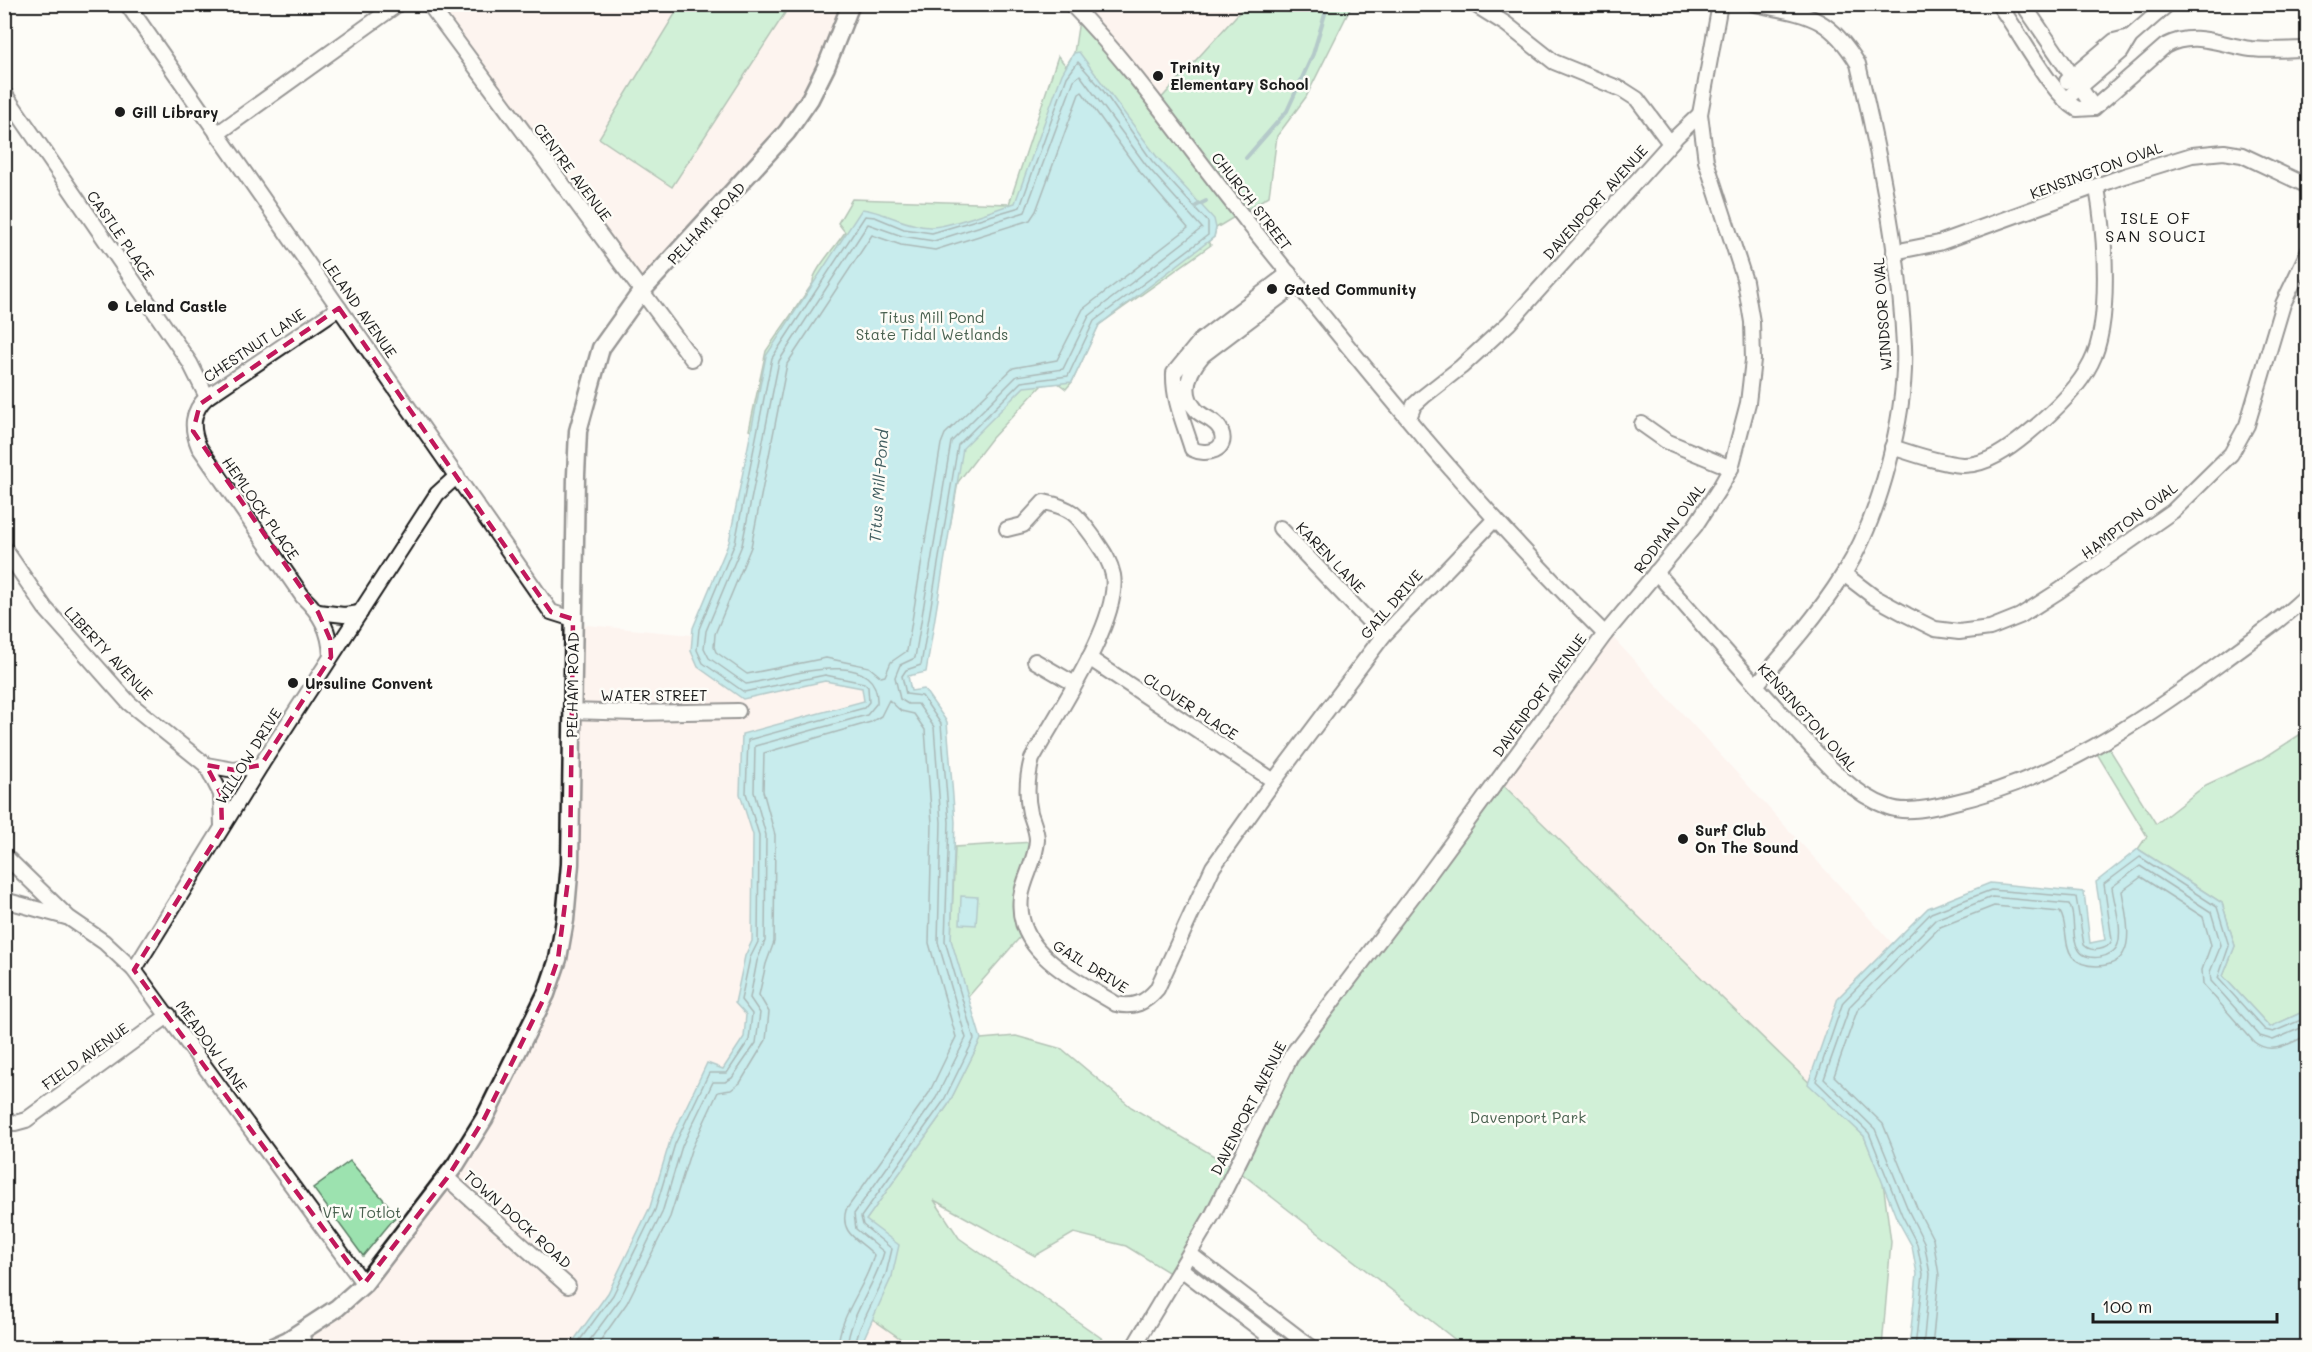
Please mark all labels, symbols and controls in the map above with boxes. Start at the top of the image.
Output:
place label: Trinity Elementary School [1170,57,1309,94]
marker: Trinity Elementary School [1151,69,1165,83]
place label: Gill Library [132,102,218,122]
marker: Gill Library [113,105,127,119]
street label: CENTRE AVENUE [530,119,617,225]
street label: KENSINGTON OVAL [2027,137,2165,203]
street label: DAVENPORT AVENUE [1538,140,1652,264]
street label: CHURCH STREET [1207,148,1297,254]
street label: PELHAM ROAD [663,178,749,268]
street label: CASTLE PLACE [83,186,160,284]
district label: ISLE OF SAN SOUCI [2105,207,2207,246]
street label: LELAND AVENUE [318,254,402,362]
street label: WINDSOR OVAL [1868,257,1896,371]
place label: Gated Community [1284,279,1416,299]
marker: Gated Community [1265,282,1279,296]
place label: Leland Castle [125,296,227,316]
marker: Leland Castle [106,299,120,313]
street label: CHESTNUT LANE [199,303,309,387]
park label: Titus Mill Pond State Tidal Wetlands [856,307,1008,344]
water label: Titus Mill-Pond [864,428,892,543]
street label: HEMLOCK PLACE [218,453,304,564]
street label: HAMPTON OVAL [2077,477,2181,563]
street label: RODMAN OVAL [1629,479,1709,577]
street label: KAREN LANE [1292,517,1370,597]
street label: GAIL DRIVE [1355,565,1427,643]
street label: LIBERTY AVENUE [60,602,158,704]
street label: DAVENPORT AVENUE [1488,629,1591,761]
street label: PELHAM ROAD [561,632,583,738]
street label: KENSINGTON OVAL [1754,658,1862,776]
street label: CLOVER PLACE [1140,668,1242,744]
place label: Ursuline Convent [305,673,433,693]
marker: Ursuline Convent [286,676,300,690]
street label: WATER STREET [601,685,707,705]
street label: WILLOW DRIVE [210,704,286,808]
place label: Surf Club On The Sound [1695,820,1799,857]
marker: Surf Club On The Sound [1676,832,1690,846]
street label: GAIL DRIVE [1049,935,1133,997]
street label: MEADOW LANE [172,996,252,1096]
street label: FIELD AVENUE [38,1018,133,1094]
street label: DAVENPORT AVENUE [1206,1037,1291,1178]
park label: Davenport Park [1470,1107,1586,1127]
street label: TOWN DOCK ROAD [460,1165,576,1273]
park label: VFW Totlot [322,1202,402,1222]
scale bar [2093,1286,2278,1324]
text: 100 m [2102,1294,2152,1318]

